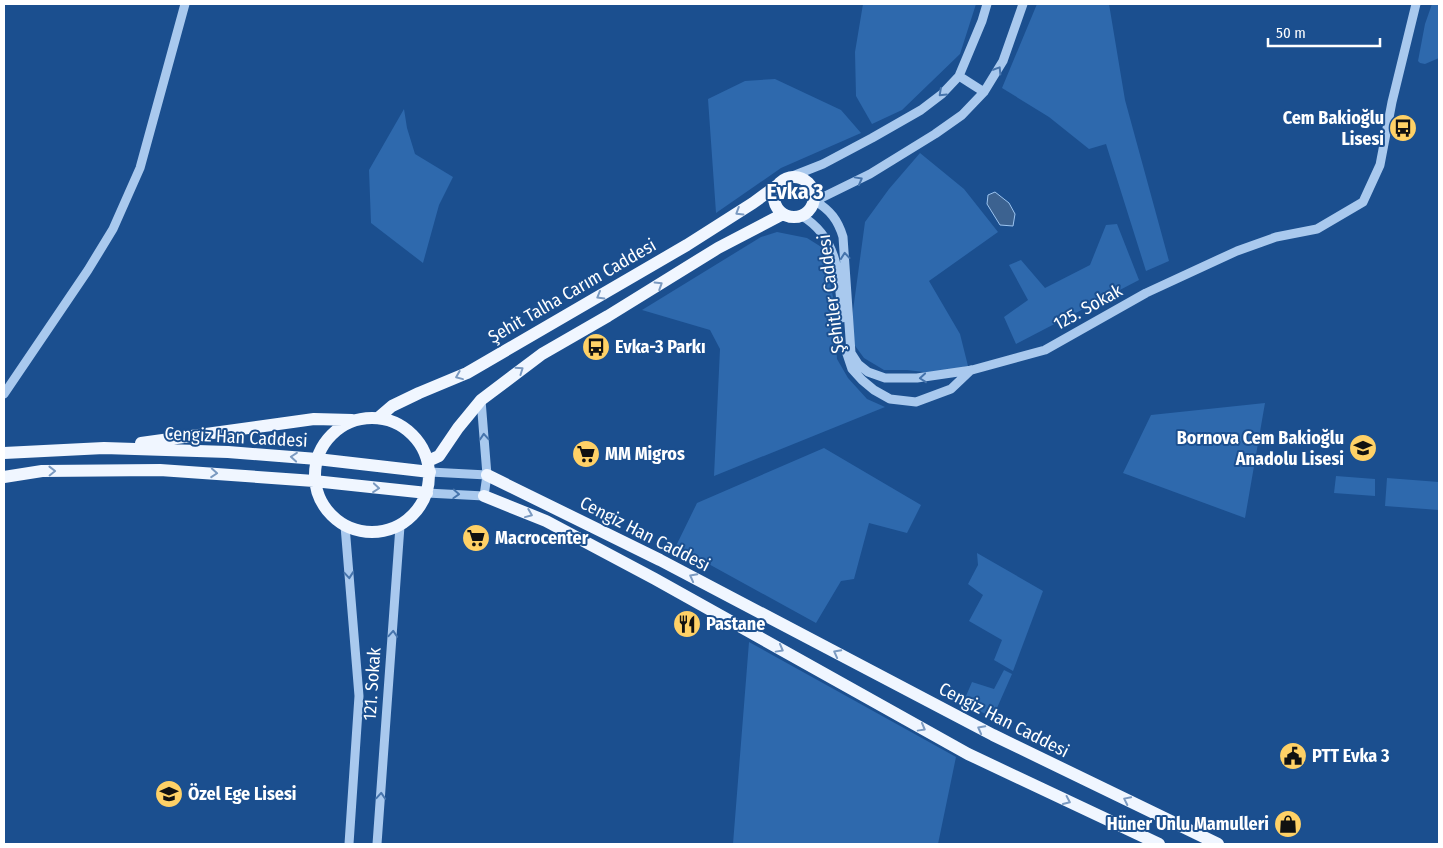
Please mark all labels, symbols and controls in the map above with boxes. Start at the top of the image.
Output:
scale bar [1268,15,1380,47]
text: 50 m [1276,24,1306,42]
one-way arrow [991,66,1001,75]
one-way arrow [939,87,948,96]
place label: Cem Bakioğlu Lisesi [1283,107,1384,150]
bus stop icon: Cem Bakioğlu Lisesi [1388,113,1418,143]
one-way arrow [854,177,863,187]
district label: Evka 3 [766,178,824,205]
one-way arrow [735,206,745,215]
street label: Şehitler Caddesi [813,233,849,355]
street label: Şehit Talha Carım Caddesi [484,234,660,348]
one-way arrow [840,252,851,260]
street label: 125. Sokak [1050,279,1127,335]
one-way arrow [653,282,662,292]
one-way arrow [596,289,605,299]
bus stop icon: Evka-3 Parkı [581,332,611,362]
place label: Evka-3 Parkı [615,336,706,358]
one-way arrow [514,367,524,376]
one-way arrow [455,370,464,381]
one-way arrow [919,372,927,383]
street label: Cengiz Han Caddesi [164,422,308,452]
place label: Bornova Cem Bakioğlu Anadolu Lisesi [1177,427,1344,470]
one-way arrow [479,433,490,441]
school or university icon: Bornova Cem Bakioğlu Anadolu Lisesi [1348,433,1378,463]
supermarket icon: MM Migros [571,439,601,469]
place label: MM Migros [605,443,685,465]
one-way arrow [290,452,298,463]
one-way arrow [48,466,56,476]
one-way arrow [211,468,219,479]
one-way arrow [372,482,380,493]
one-way arrow [452,489,460,499]
street label: Cengiz Han Caddesi [576,492,714,576]
one-way arrow [524,508,533,518]
supermarket icon: Macrocenter [461,523,491,553]
place label: Macrocenter [495,527,589,549]
one-way arrow [343,571,354,579]
one-way arrow [689,573,698,583]
restaurant icon: Pastane [672,609,702,639]
place label: Pastane [706,613,765,635]
one-way arrow [388,629,399,637]
one-way arrow [775,643,784,653]
street label: 121. Sokak [358,646,386,721]
one-way arrow [833,649,842,659]
street label: Cengiz Han Caddesi [935,678,1073,762]
one-way arrow [917,722,926,732]
one-way arrow [977,725,986,735]
public building icon: PTT Evka 3 [1278,741,1308,771]
place label: PTT Evka 3 [1312,745,1390,767]
school or university icon: Özel Ege Lisesi [154,779,184,809]
place label: Özel Ege Lisesi [188,783,297,805]
one-way arrow [375,791,386,799]
one-way arrow [1062,795,1071,805]
one-way arrow [1123,796,1132,806]
shop icon: Hüner Unlu Mamulleri [1273,809,1303,839]
place label: Hüner Unlu Mamulleri [1107,813,1269,835]

